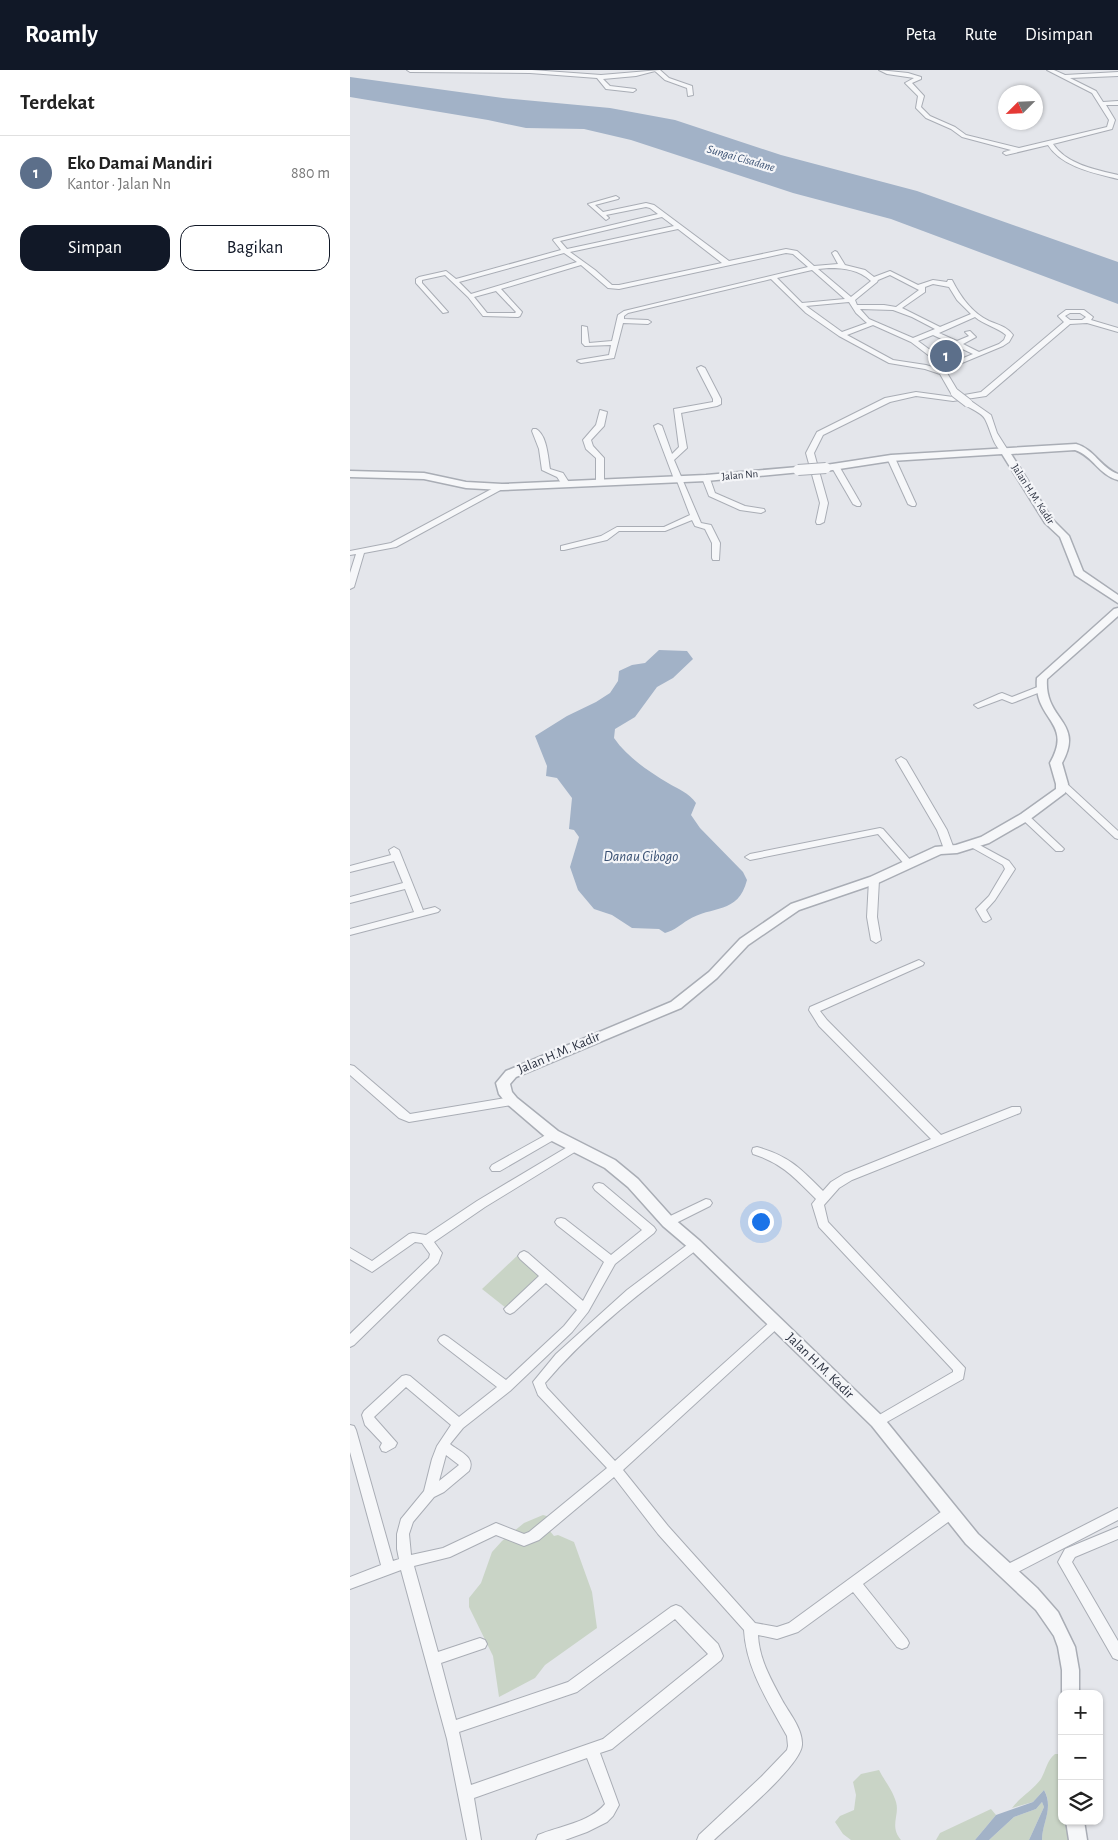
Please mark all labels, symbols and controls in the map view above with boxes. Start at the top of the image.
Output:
text: Roamly [25,23,98,47]
text: Peta [905,26,936,44]
text: Rute [964,26,997,44]
text: Disimpan [1025,26,1093,44]
north arrow [998,85,1043,130]
text: Terdekat [20,92,95,113]
water label: Sungai Cisadane [706,143,777,174]
text: Eko Damai Mandiri [67,154,212,173]
text: 1 [33,165,39,181]
text: 880 m [291,165,330,181]
text: Kantor · Jalan Nn [67,176,171,192]
button: Simpan [20,225,170,271]
button: Bagikan [180,225,330,271]
pin: 1 [930,337,962,375]
street label: Jalan H.M. Kadir [1010,462,1057,526]
street label: Jalan Nn [721,468,759,482]
water label: Danau Cibogo [603,849,679,864]
street label: Jalan H.M. Kadir [516,1029,603,1077]
your location [748,1209,774,1235]
street label: Jalan H.M. Kadir [784,1330,857,1402]
map controls [1058,1690,1103,1825]
button: + [1058,1690,1103,1735]
button: − [1058,1735,1103,1780]
button: layers [1058,1780,1103,1825]

